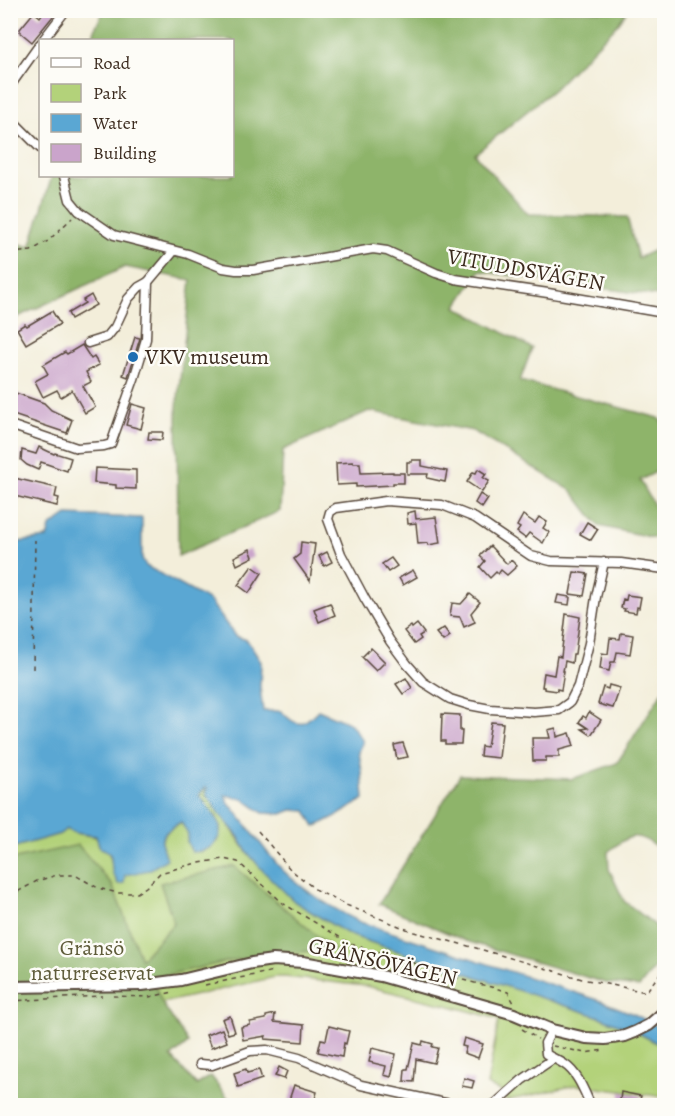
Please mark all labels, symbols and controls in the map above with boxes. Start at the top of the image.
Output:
legend [39,39,234,177]
text: Road [93,51,131,75]
text: Park [93,81,127,105]
text: Water [92,111,138,135]
text: Building [93,141,157,165]
street label: VITUDDSVÄGEN [444,241,607,299]
place label: VKV museum [144,342,269,372]
marker: VKV museum [126,350,140,364]
street label: GRÄNSÖVÄGEN [306,930,460,994]
park label: Gränsö naturreservat [31,933,153,988]

